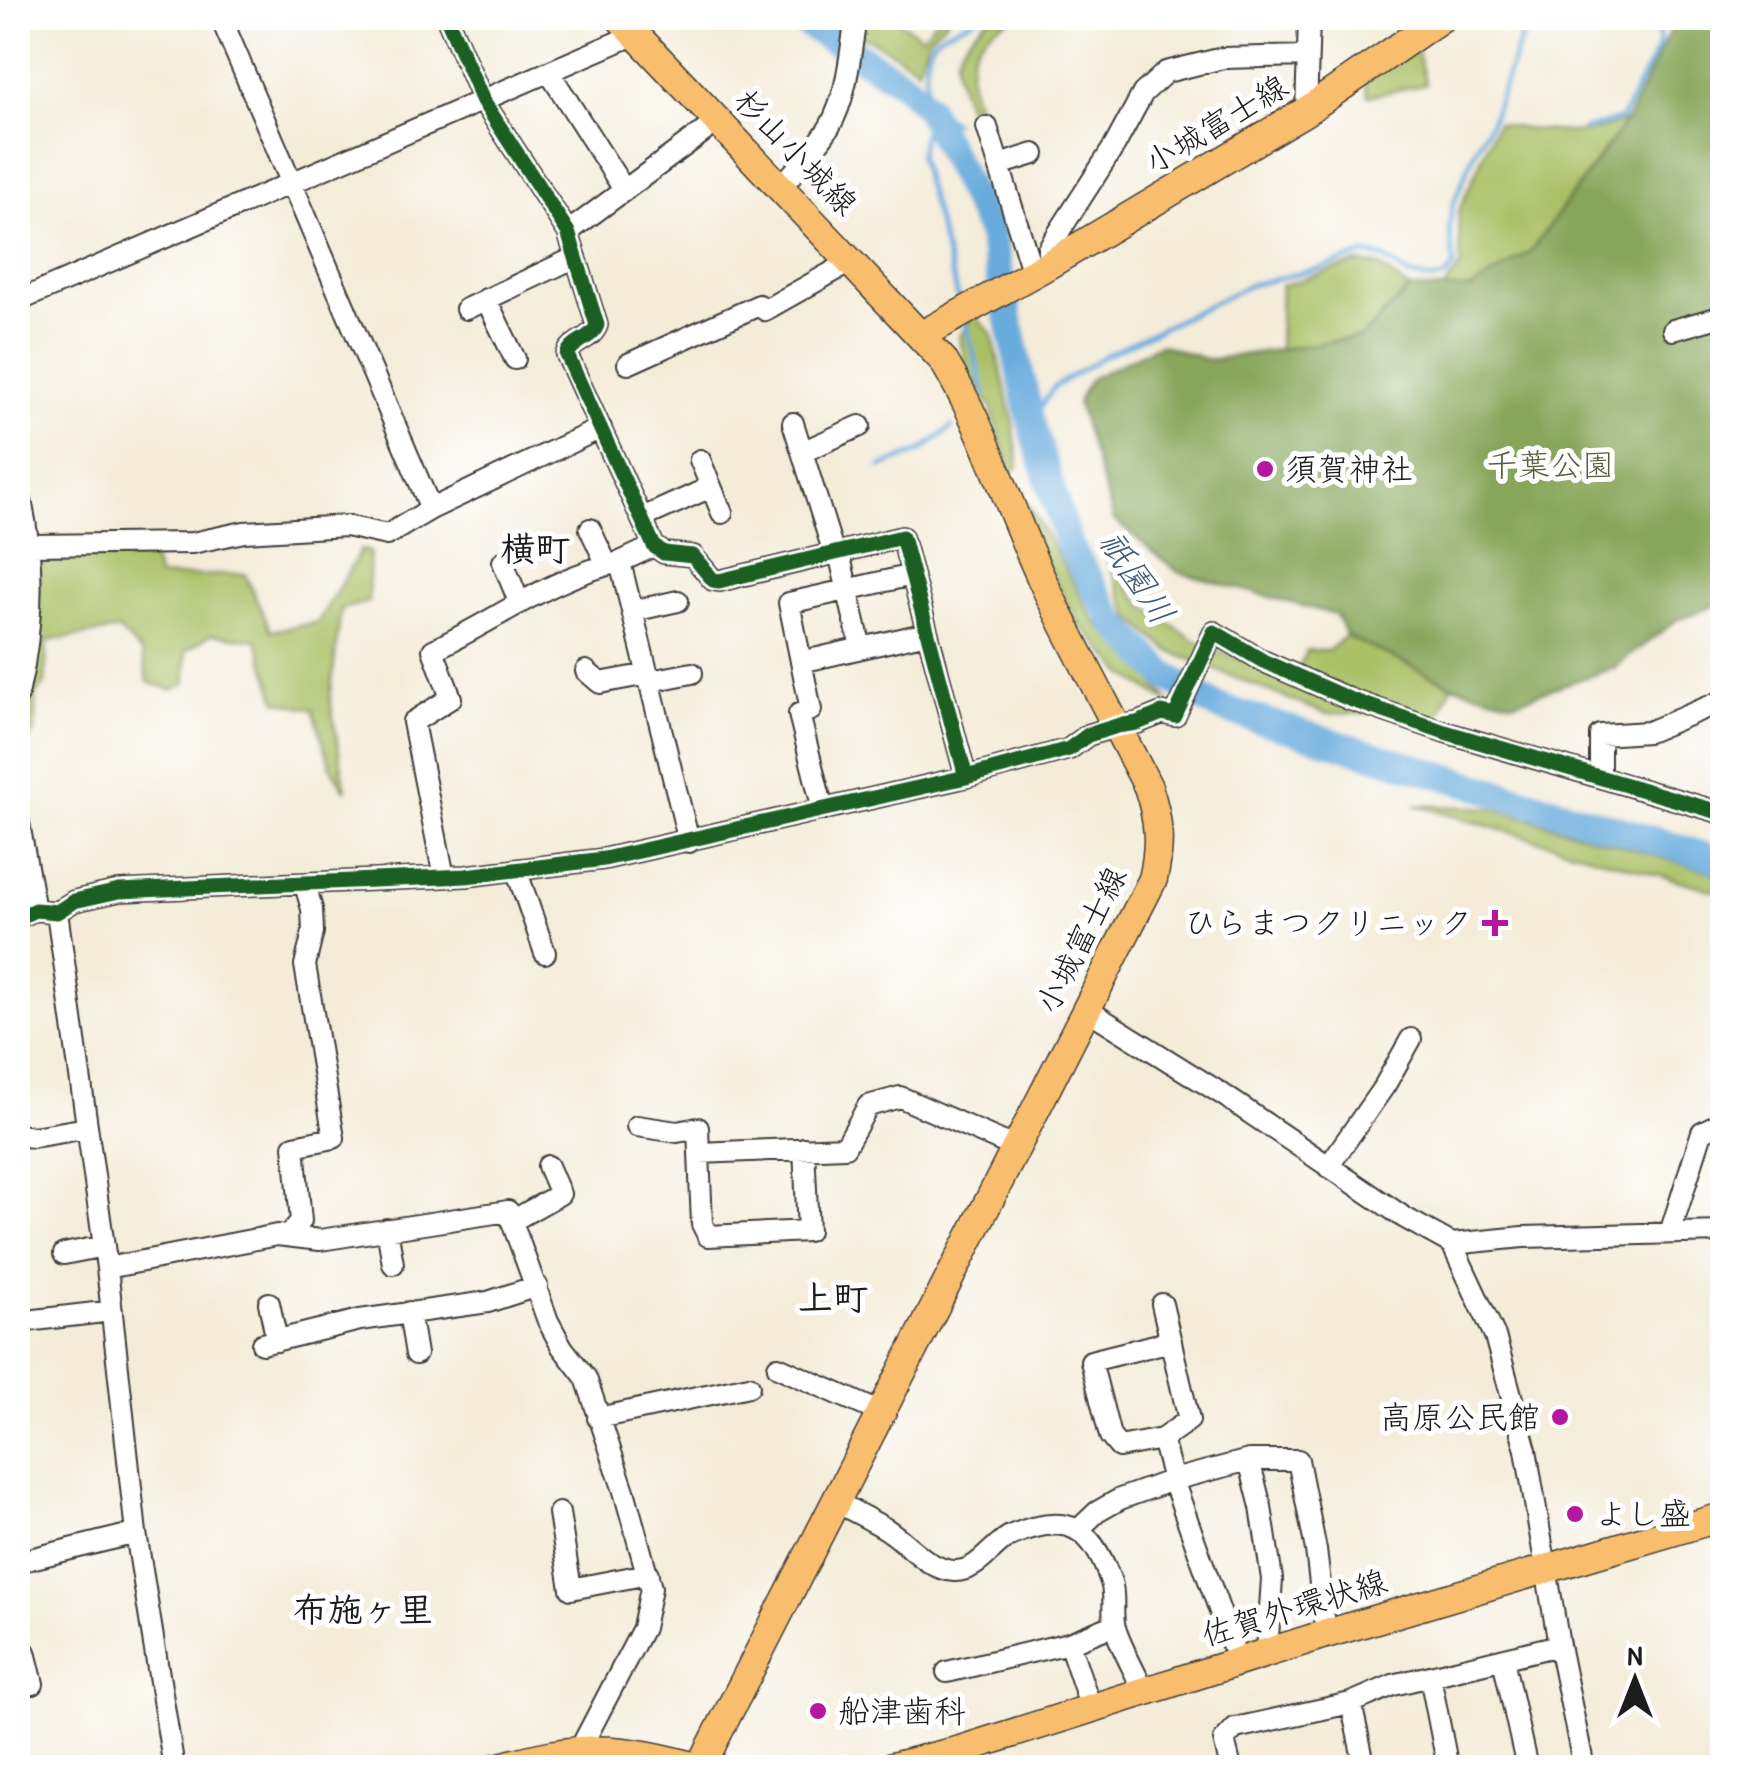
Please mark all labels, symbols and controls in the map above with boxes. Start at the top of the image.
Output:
street label: 小城富士線 [1136,64,1295,183]
street label: 杉山小城線 [725,79,867,224]
park label: 千葉公園 [1486,443,1614,486]
place label: 須賀神社 [1285,447,1413,490]
marker: 須賀神社 [1254,458,1276,480]
water label: 祇園川 [1089,520,1186,633]
district label: 横町 [500,525,570,572]
street label: 小城富士線 [1025,859,1136,1021]
place label: ひらまつクリニック [1184,901,1472,944]
marker: ひらまつクリニック [1482,910,1508,936]
district label: 上町 [798,1274,868,1321]
place label: 高原公民館 [1380,1395,1540,1438]
marker: 高原公民館 [1549,1406,1571,1428]
place label: よし盛 [1595,1492,1691,1535]
marker: よし盛 [1564,1503,1586,1525]
street label: 佐賀外環状線 [1196,1559,1392,1656]
district label: 布施ヶ里 [293,1586,433,1633]
north arrow [1585,1630,1685,1730]
text: N [1628,1636,1643,1674]
place label: 船津歯科 [838,1689,966,1732]
marker: 船津歯科 [807,1700,829,1722]

